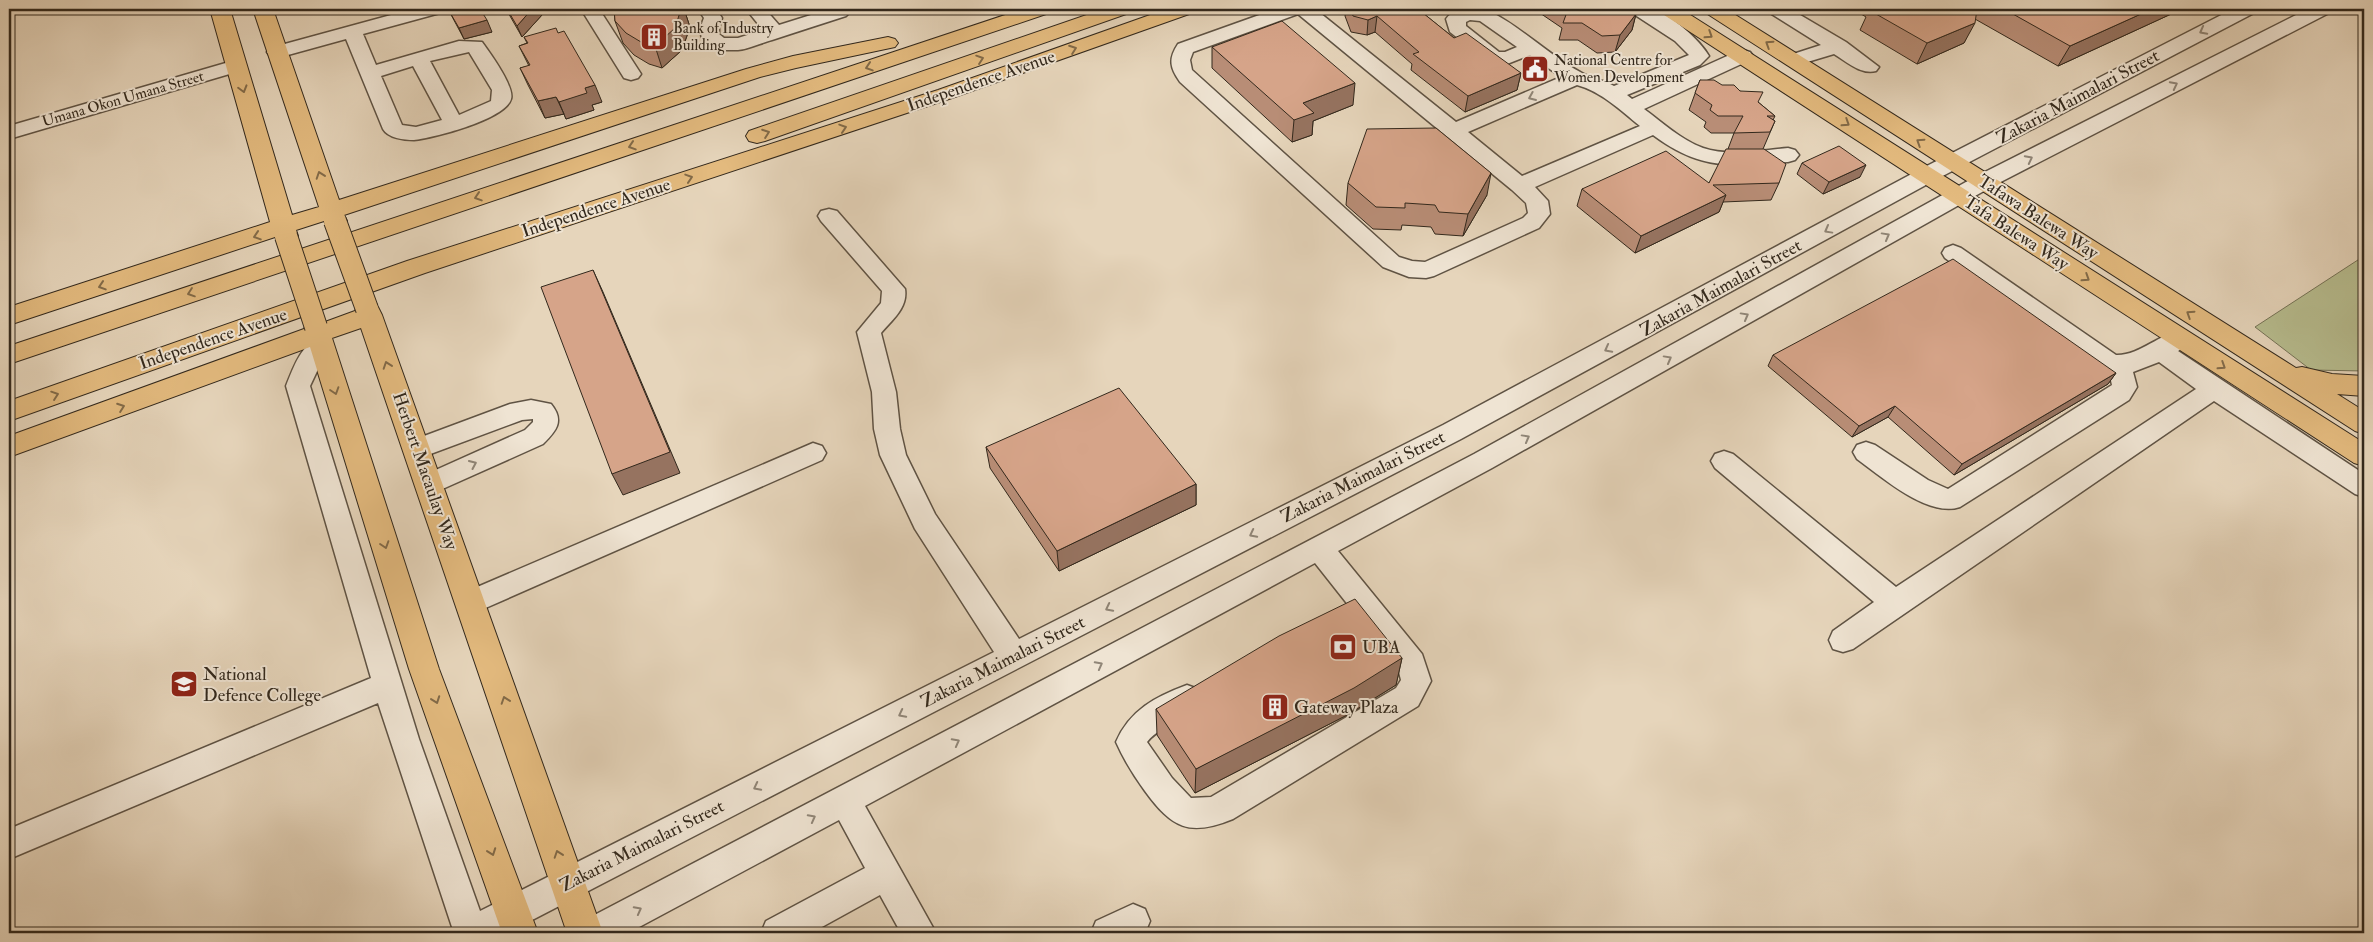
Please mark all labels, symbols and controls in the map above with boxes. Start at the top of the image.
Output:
place label: Bank of Industry Building [673,19,774,55]
building icon: Bank of Industry Building [639,22,669,52]
one-way arrow [2200,25,2209,35]
one-way arrow [1704,29,1713,38]
one-way arrow [1765,41,1775,50]
street label: Zakaria Maimalari Street [1993,44,2163,150]
street label: Independence Avenue [904,45,1058,117]
one-way arrow [1069,45,1077,55]
place label: National Centre for Women Development [1553,51,1684,88]
one-way arrow [975,54,983,64]
public building icon: National Centre for Women Development [1520,54,1550,84]
one-way arrow [866,62,874,72]
street label: Umana Okon Umana Street [40,67,206,131]
one-way arrow [2168,81,2177,91]
one-way arrow [238,85,248,93]
one-way arrow [1528,92,1536,102]
one-way arrow [1840,117,1850,126]
one-way arrow [838,123,847,133]
one-way arrow [762,129,770,139]
one-way arrow [1917,138,1926,148]
one-way arrow [628,140,637,150]
one-way arrow [2024,155,2033,165]
street label: Tafawa Balewa Way [1973,169,2104,265]
one-way arrow [316,171,326,180]
street label: Independence Avenue [519,173,674,243]
one-way arrow [684,174,692,184]
street label: Tafa Balewa Way [1959,190,2074,276]
one-way arrow [474,191,482,201]
one-way arrow [1824,223,1833,233]
one-way arrow [253,230,261,240]
one-way arrow [1881,233,1890,243]
street label: Zakaria Maimalari Street [1636,234,1806,342]
one-way arrow [2080,271,2089,281]
one-way arrow [98,280,106,290]
one-way arrow [187,287,195,297]
street label: Independence Avenue [136,303,290,375]
one-way arrow [2186,311,2196,320]
one-way arrow [1739,313,1748,323]
one-way arrow [1604,343,1613,353]
one-way arrow [1663,355,1672,365]
one-way arrow [2217,359,2226,369]
one-way arrow [383,362,393,370]
one-way arrow [330,386,340,394]
street label: Herbert Macaulay Way [387,389,463,554]
one-way arrow [50,391,58,401]
one-way arrow [116,403,124,413]
street label: Zakaria Maimalari Street [1277,426,1449,528]
one-way arrow [1520,434,1529,444]
one-way arrow [468,460,477,470]
one-way arrow [1249,528,1258,538]
one-way arrow [379,541,389,549]
one-way arrow [1105,602,1114,612]
street label: Zakaria Maimalari Street [917,611,1089,713]
bank icon: UBA [1328,632,1358,662]
place label: UBA [1362,636,1401,659]
one-way arrow [1094,661,1103,671]
place label: National Defence College [203,663,322,707]
school or university icon: National Defence College [169,669,199,699]
building icon: Gateway Plaza [1260,692,1290,722]
one-way arrow [430,695,440,703]
one-way arrow [501,696,511,705]
place label: Gateway Plaza [1294,696,1399,719]
one-way arrow [898,708,907,718]
one-way arrow [950,738,959,748]
one-way arrow [753,781,762,791]
street label: Zakaria Maimalari Street [556,795,728,897]
one-way arrow [807,814,816,824]
one-way arrow [485,847,496,856]
one-way arrow [554,850,564,859]
one-way arrow [633,906,642,916]

